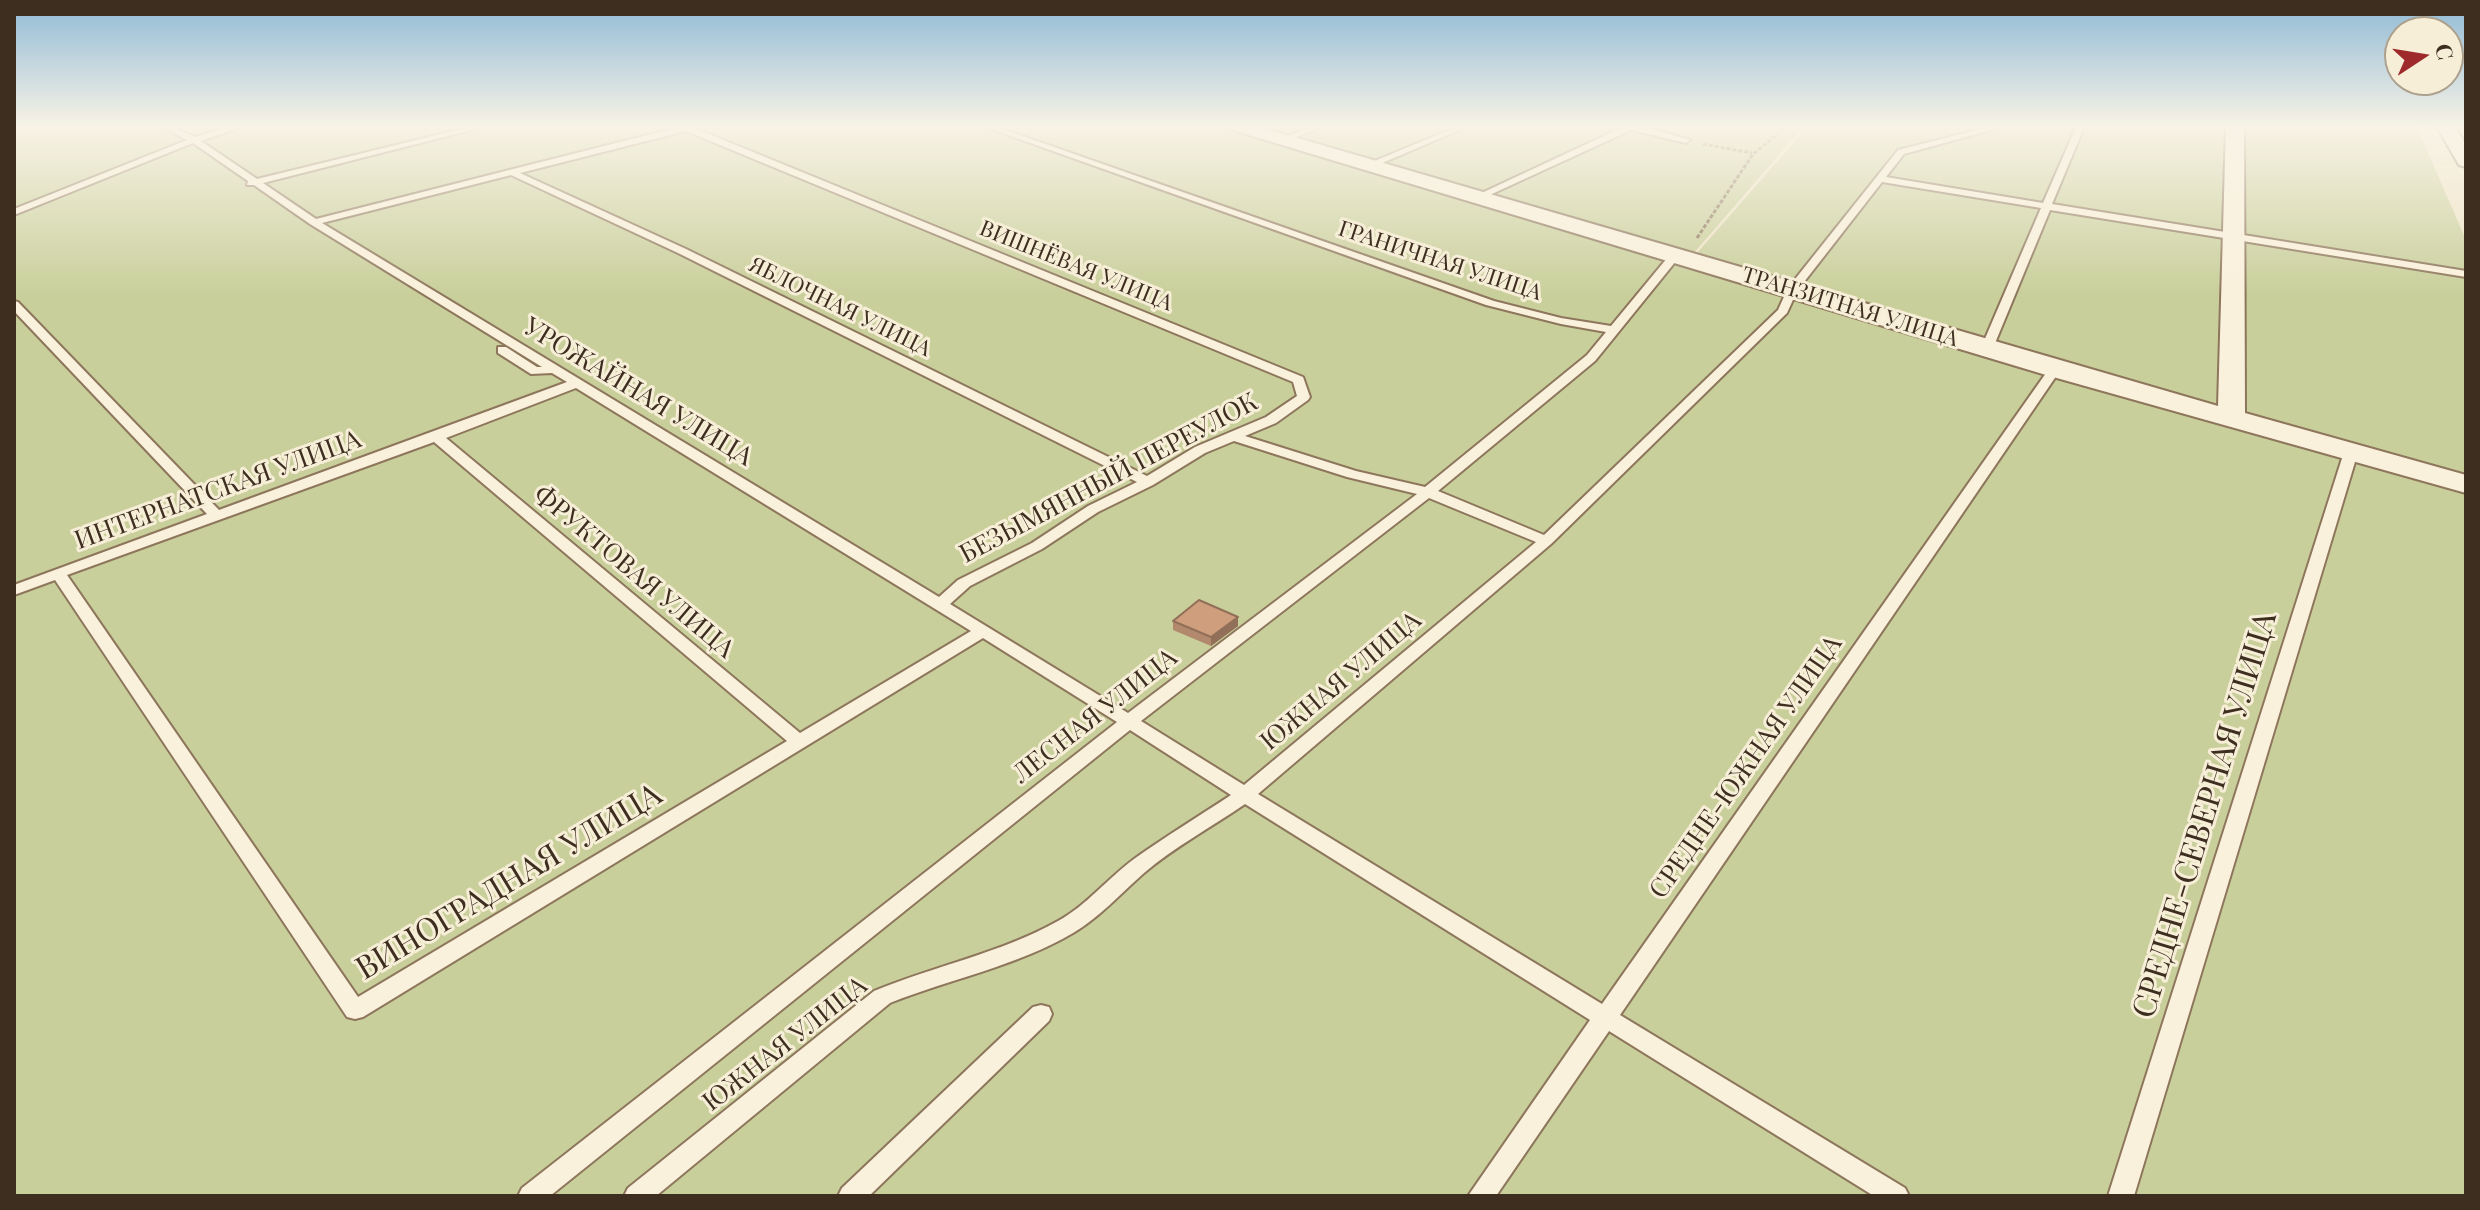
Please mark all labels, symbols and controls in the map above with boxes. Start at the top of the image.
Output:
north arrow [2384,16,2464,96]
text: С [2429,41,2462,62]
street label: ВИШНЁВАЯ УЛИЦА [976,215,1176,317]
street label: ГРАНИЧНАЯ УЛИЦА [1335,216,1545,306]
street label: ЯБЛОЧНАЯ УЛИЦА [745,251,935,363]
street label: ТРАНЗИТНАЯ УЛИЦА [1739,261,1961,353]
street label: УРОЖАЙНАЯ УЛИЦА [518,311,758,473]
street label: БЕЗЫМЯННЫЙ ПЕРЕУЛОК [954,386,1264,570]
street label: ИНТЕРНАТСКАЯ УЛИЦА [70,424,366,556]
street label: ФРУКТОВАЯ УЛИЦА [527,479,741,665]
street label: ЮЖНАЯ УЛИЦА [1254,605,1428,757]
street label: СРЕДНЕ-СЕВЕРНАЯ УЛИЦА [2125,607,2285,1023]
street label: СРЕДНЕ-ЮЖНАЯ УЛИЦА [1643,629,1849,905]
street label: ЛЕСНАЯ УЛИЦА [1006,642,1184,790]
street label: ВИНОГРАДНАЯ УЛИЦА [349,775,669,989]
street label: ЮЖНАЯ УЛИЦА [697,970,873,1118]

